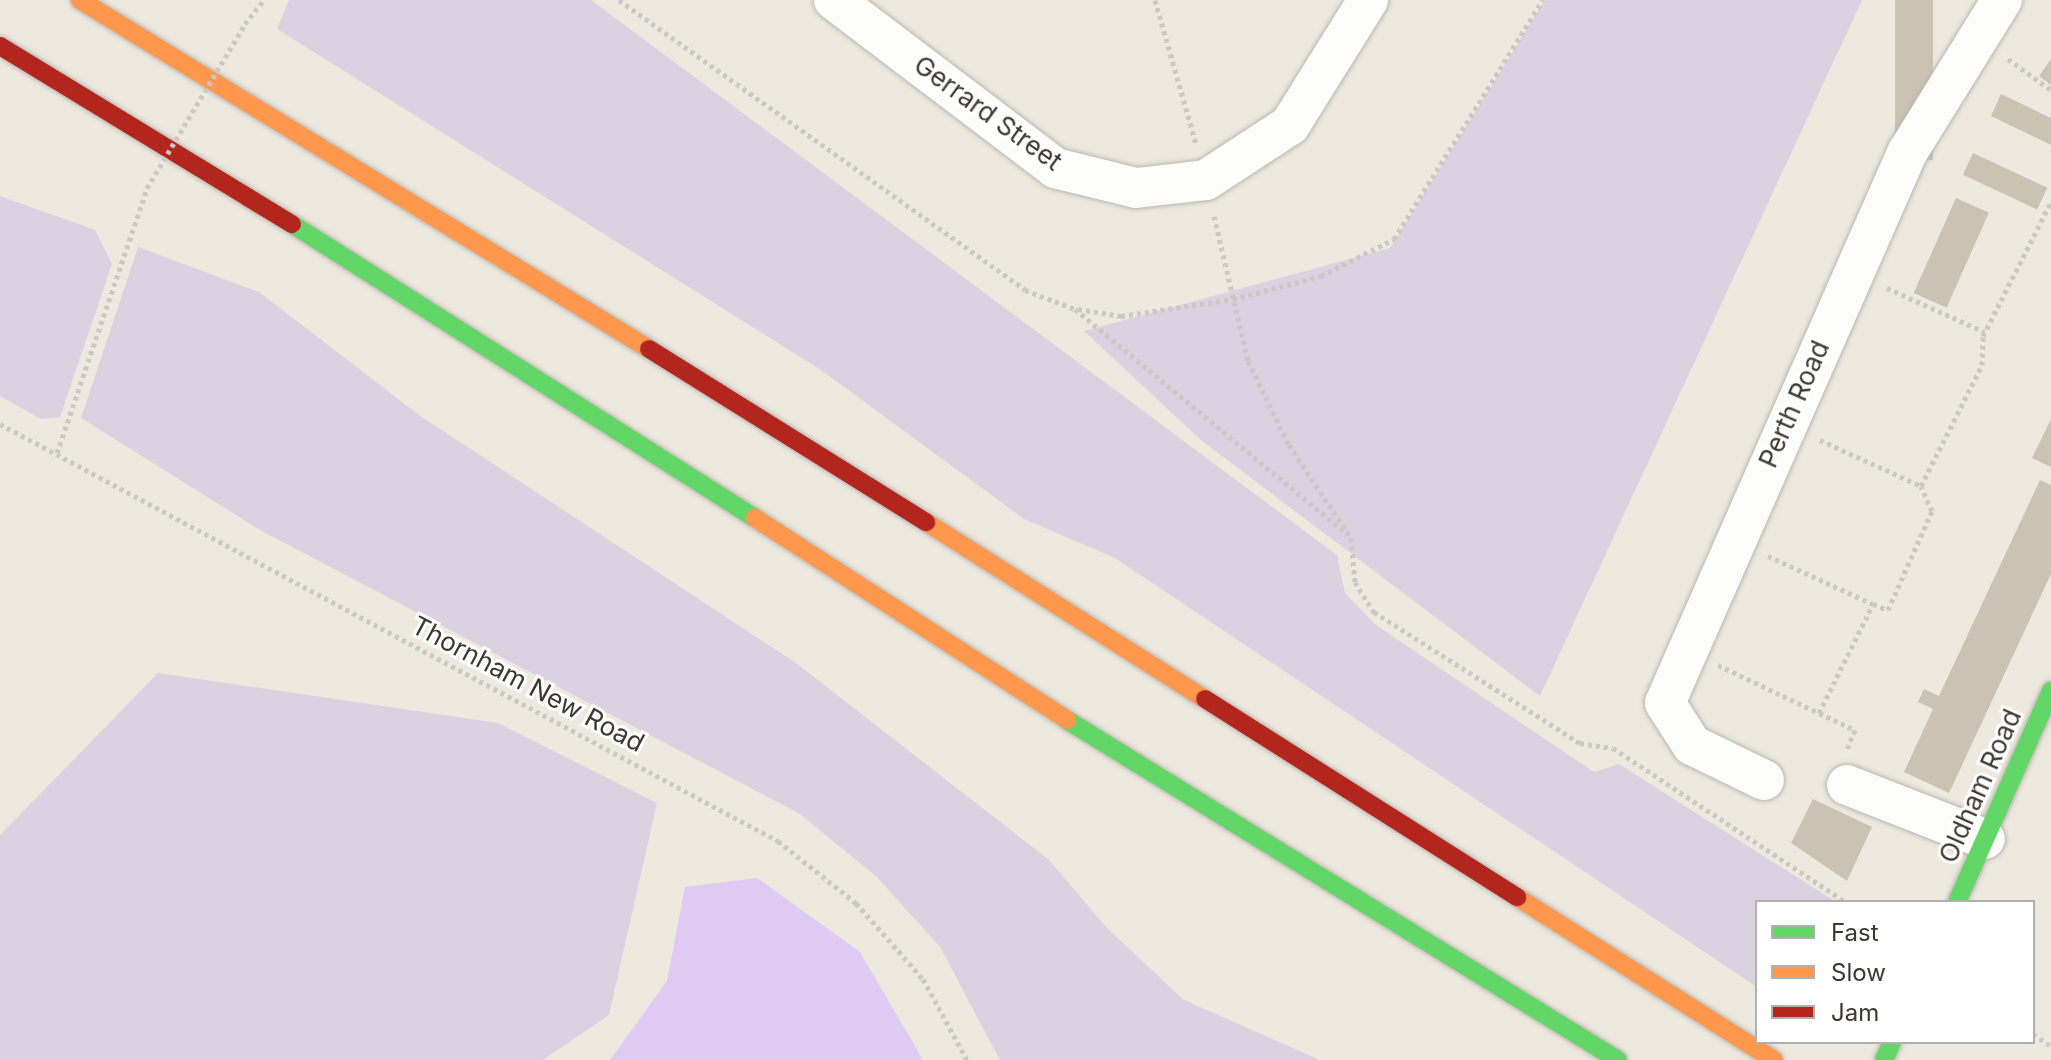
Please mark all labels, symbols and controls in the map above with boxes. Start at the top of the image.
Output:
street label: Gerrard Street [908,49,1068,177]
street label: Perth Road [1752,336,1836,472]
street label: Thornham New Road [406,609,650,759]
street label: Oldham Road [1932,704,2028,868]
legend [1755,900,2035,1044]
text: Fast [1831,918,1879,947]
text: Slow [1831,958,1886,987]
text: Jam [1831,998,1879,1027]

